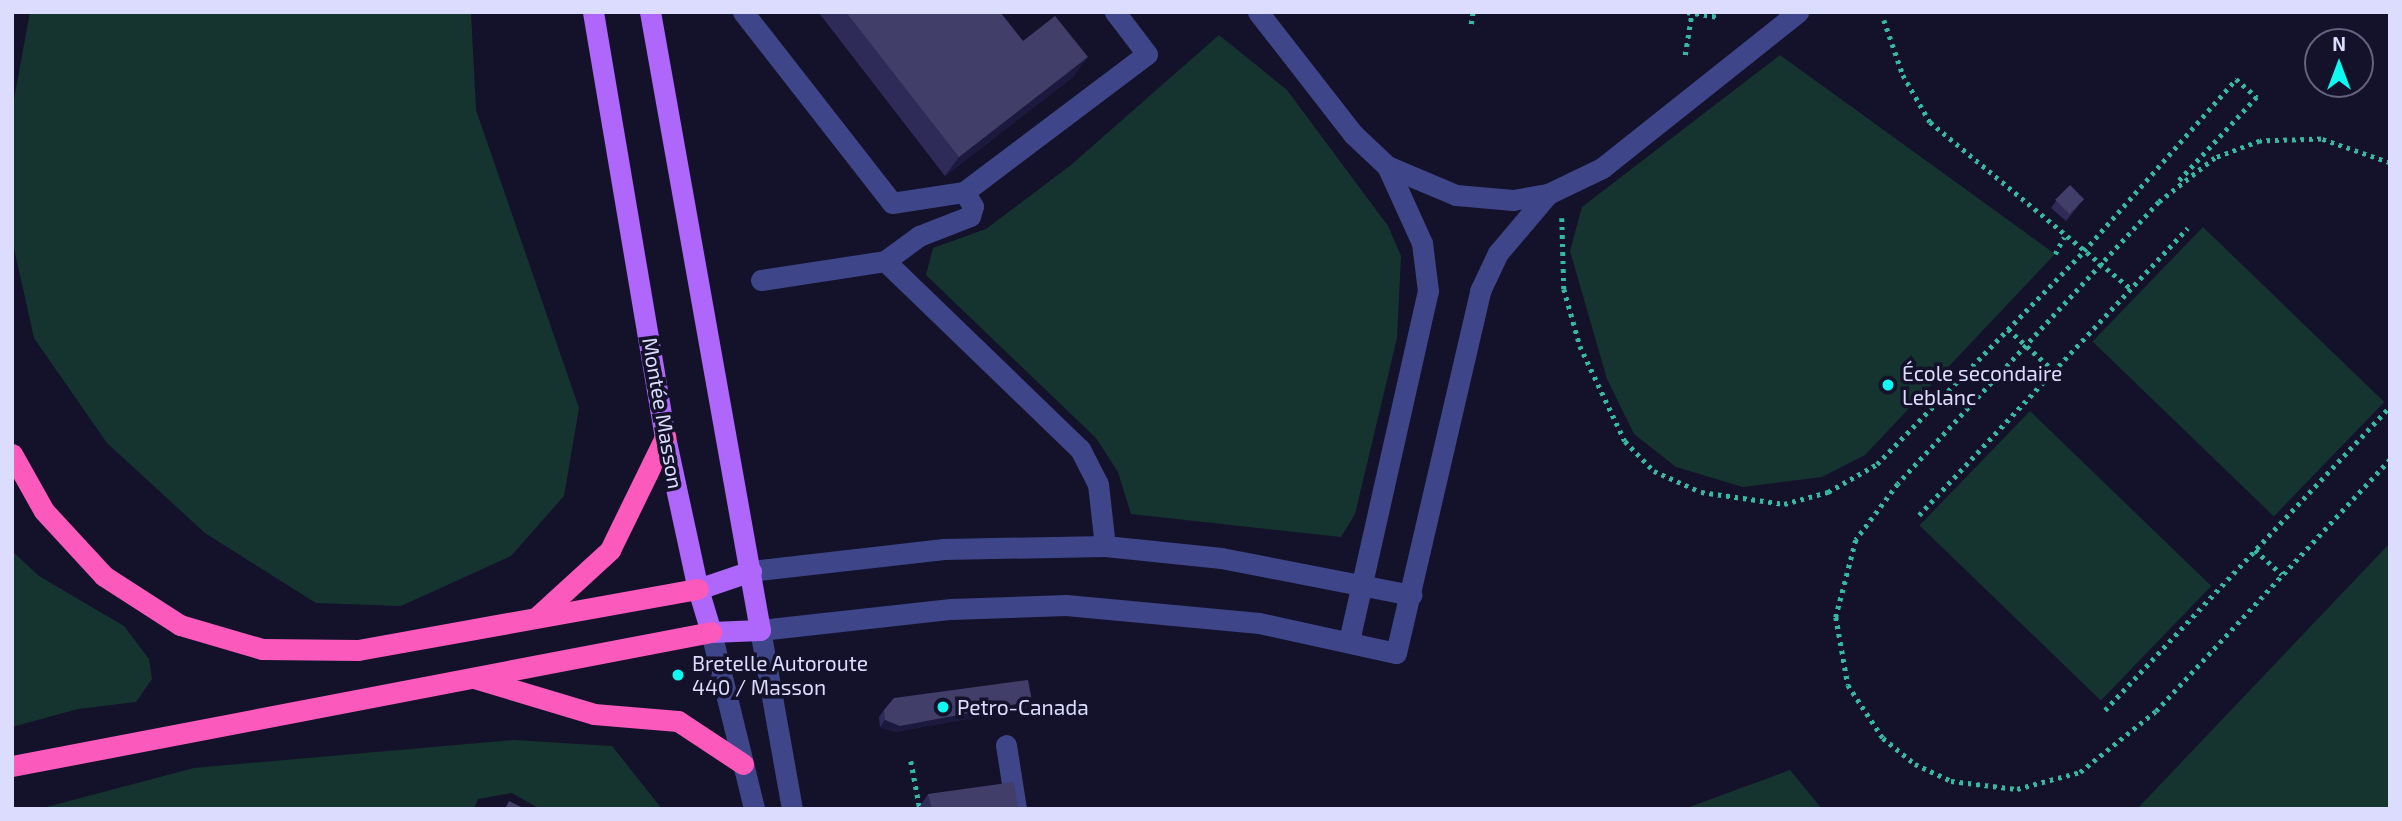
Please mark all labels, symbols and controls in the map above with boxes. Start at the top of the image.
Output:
north arrow [2304,28,2374,98]
text: N [2332,32,2346,55]
street label: Montée Masson [637,335,689,491]
place label: École secondaire Leblanc [1902,360,2062,410]
marker: École secondaire Leblanc [1880,377,1896,393]
place label: Bretelle Autoroute 440 / Masson [692,650,868,700]
marker: Bretelle Autoroute 440 / Masson [670,667,686,683]
place label: Petro-Canada [957,694,1089,720]
marker: Petro-Canada [935,699,951,715]

